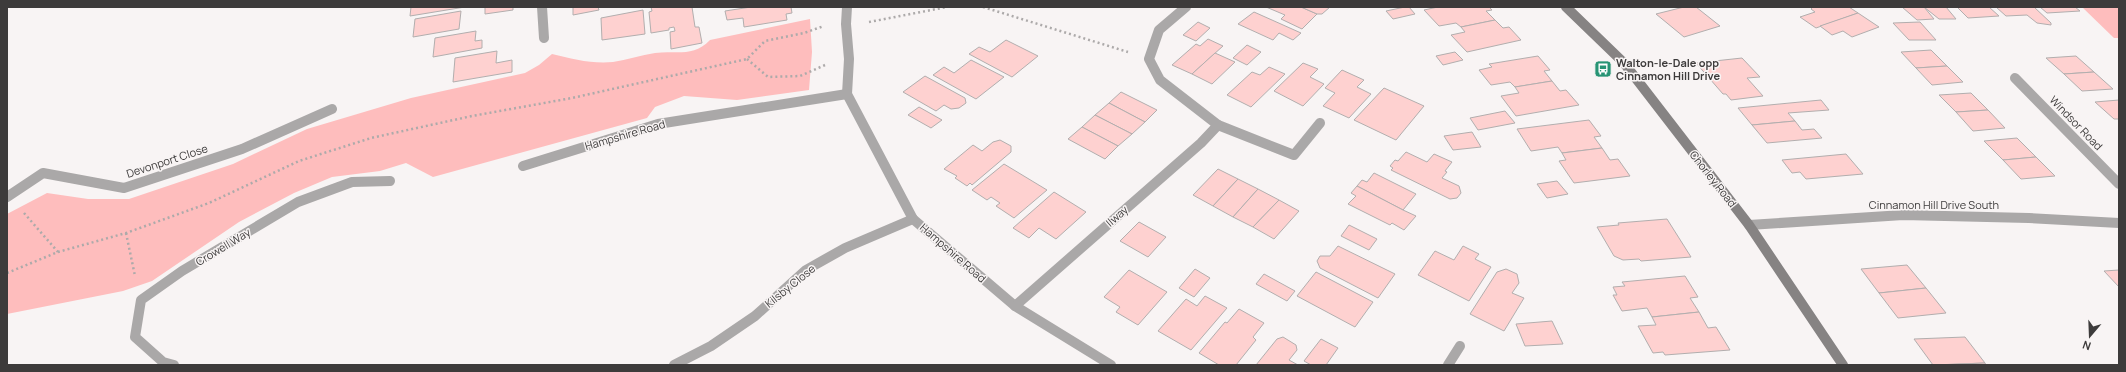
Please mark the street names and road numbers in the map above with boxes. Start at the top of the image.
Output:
street label: Windsor Road [2047,92,2106,153]
street label: Hampshire Road [583,116,667,153]
street label: Devonport Close [124,140,210,181]
street label: Chorley Road [1687,147,1740,210]
street label: Cinnamon Hill Drive South [1869,197,1999,212]
street label: Ilway [1102,202,1131,229]
street label: Hampshire Road [917,220,990,285]
street label: Crowell Way [193,224,253,269]
street label: Kilsby Close [761,260,818,311]

